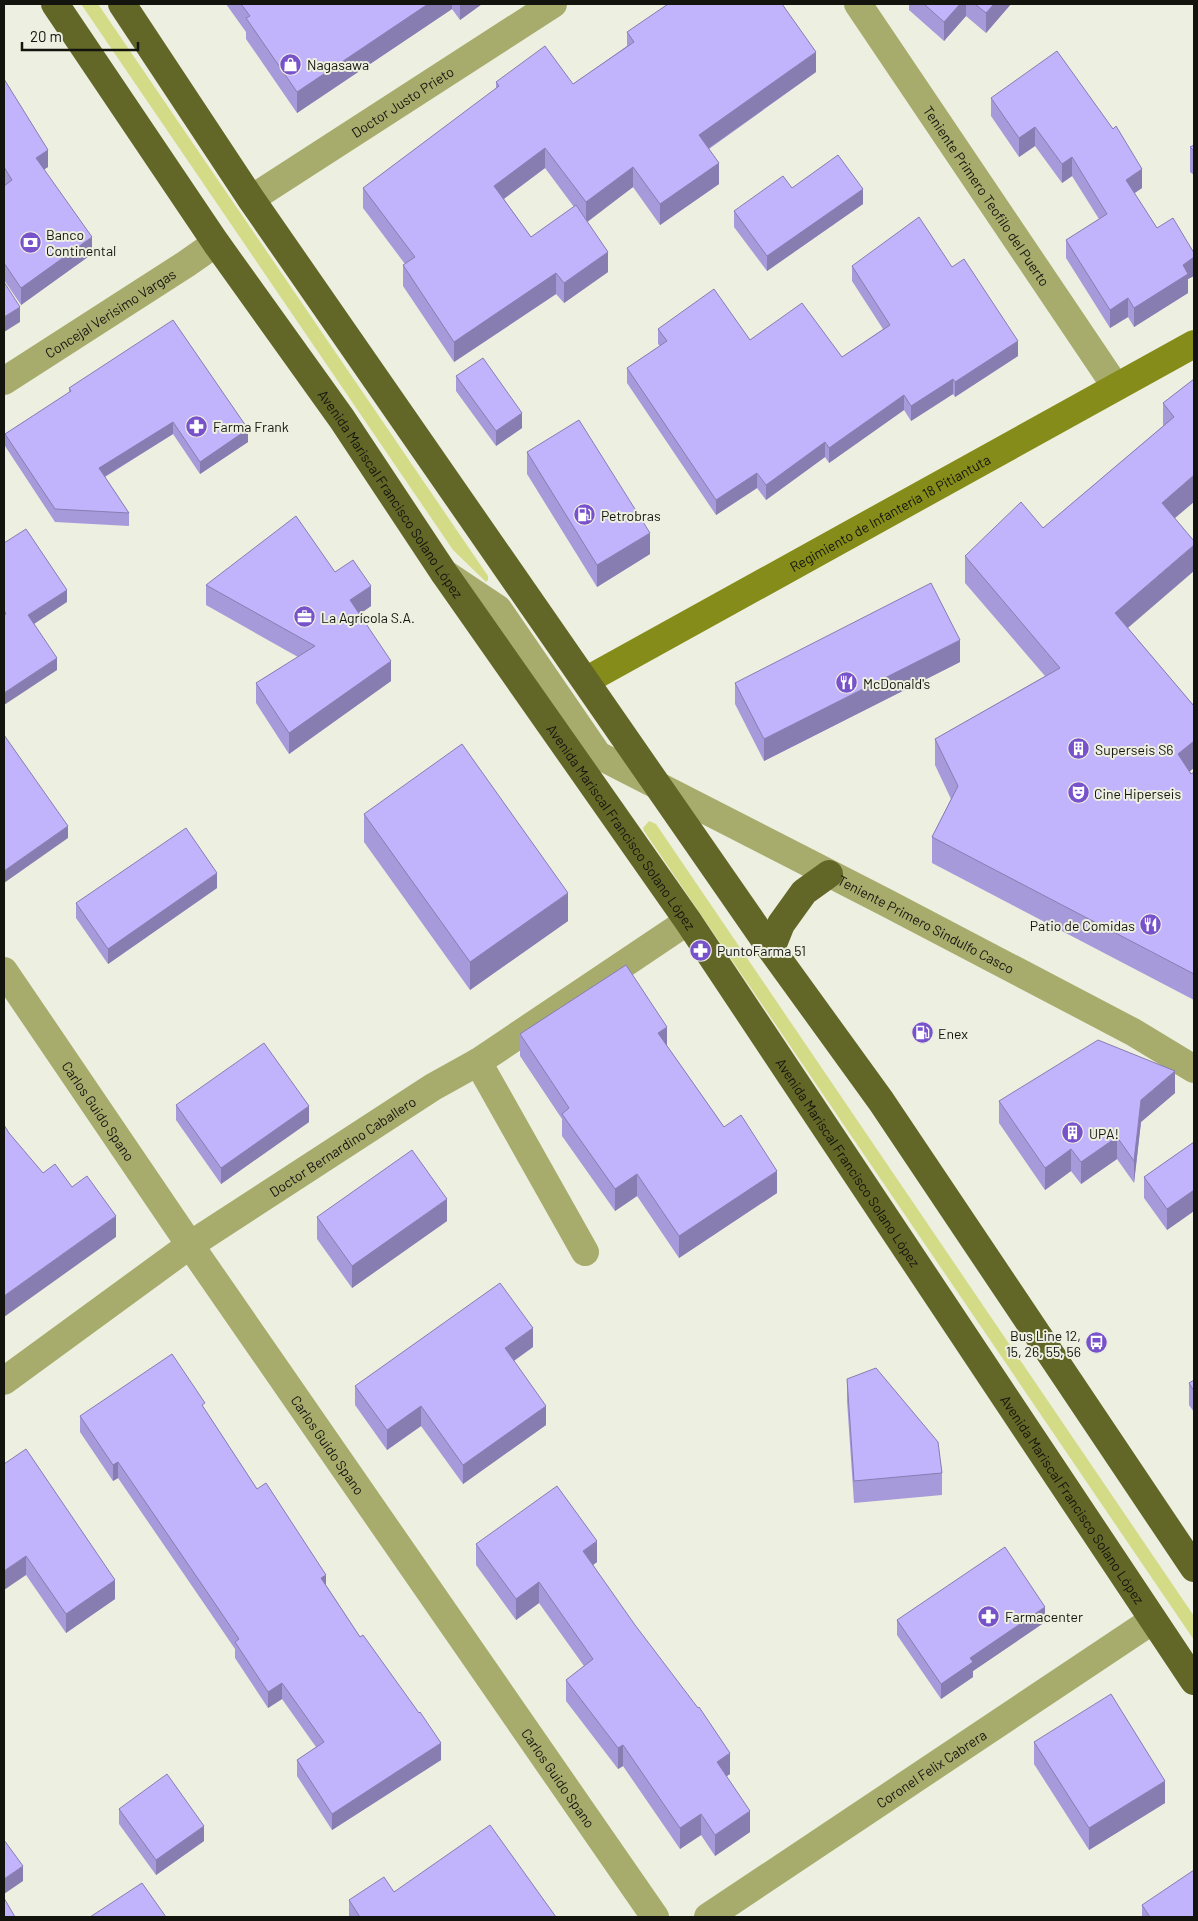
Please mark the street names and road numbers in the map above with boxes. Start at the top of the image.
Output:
street label: Doctor Justo Prieto [348,62,457,141]
street label: Teniente Primero Teofilo del Puerto [920,102,1054,289]
street label: Concejal Verisimo Vargas [41,264,179,361]
street label: Avenida Mariscal Francisco Solano López [315,386,467,601]
street label: Regimiento de Infantería 18 Pitiantuta [786,450,993,575]
street label: Avenida Mariscal Francisco Solano López [544,720,700,933]
street label: Teniente Primero Sindulfo Casco [835,871,1017,977]
street label: Avenida Mariscal Francisco Solano López [773,1054,924,1270]
street label: Carlos Guido Spano [59,1058,139,1164]
street label: Doctor Bernardino Caballero [266,1092,419,1200]
street label: Avenida Mariscal Francisco Solano López [997,1391,1149,1607]
street label: Carlos Guido Spano [288,1392,368,1498]
street label: Carlos Guido Spano [518,1725,599,1831]
street label: Coronel Felix Cabrera [873,1725,989,1811]

